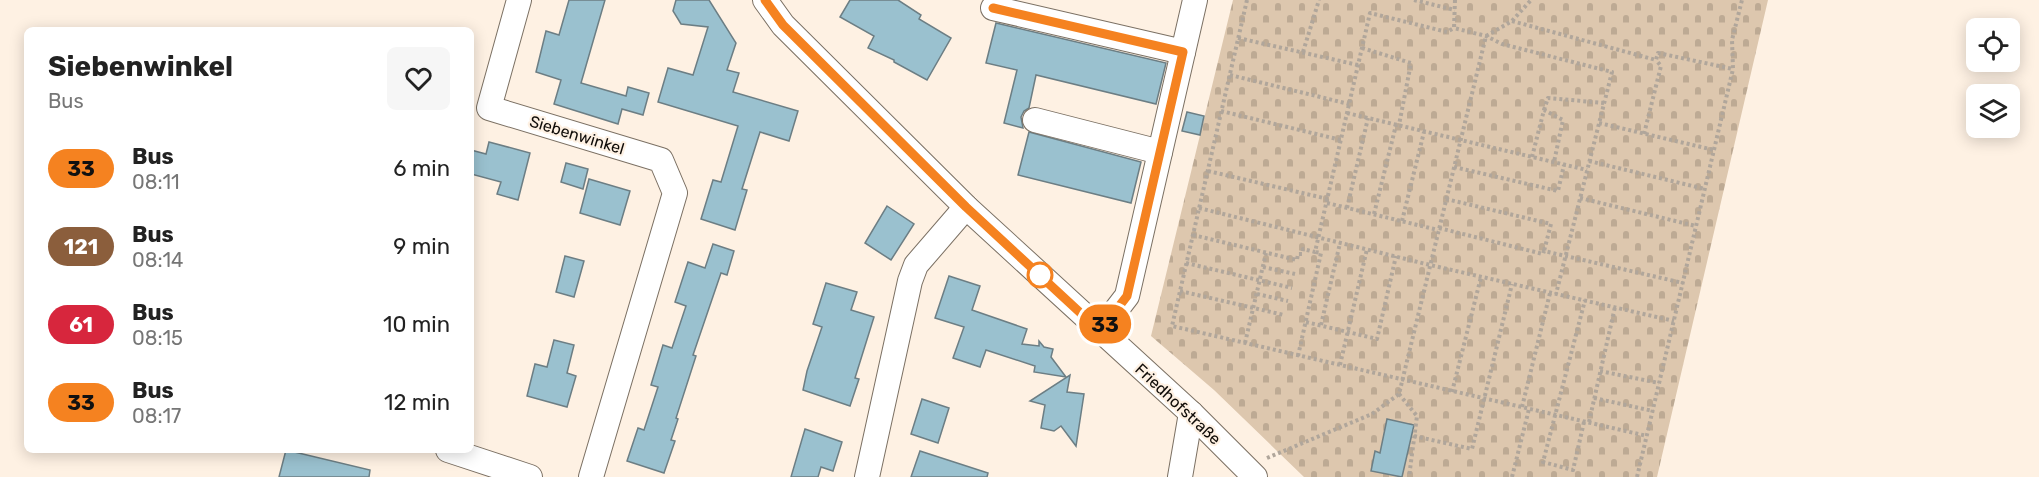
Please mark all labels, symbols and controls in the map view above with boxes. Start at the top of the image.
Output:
map controls [1966,18,2020,138]
button: locate [1966,18,2020,72]
button: heart [387,47,450,110]
text: Siebenwinkel [48,50,233,83]
button: layers [1966,84,2020,138]
text: Bus [48,89,84,113]
street label: Siebenwinkel [527,112,627,158]
text: Bus [132,143,174,170]
text: 6 min [393,155,450,182]
text: 33 [67,156,95,181]
text: 08:11 [132,170,180,194]
text: Bus [132,221,174,248]
text: 9 min [393,233,450,260]
text: 121 [64,234,98,259]
text: 08:14 [132,248,184,272]
unlabelled marker [1027,262,1053,288]
text: Bus [132,299,174,326]
line badge: 33 [1078,304,1132,344]
text: 10 min [383,311,450,338]
text: 61 [69,312,93,337]
text: 33 [1091,312,1119,337]
text: 08:15 [132,326,183,350]
street label: Friedhofstraße [1131,360,1225,449]
text: Bus [132,377,174,404]
text: 12 min [384,389,450,416]
text: 33 [67,390,95,415]
text: 08:17 [132,404,181,428]

